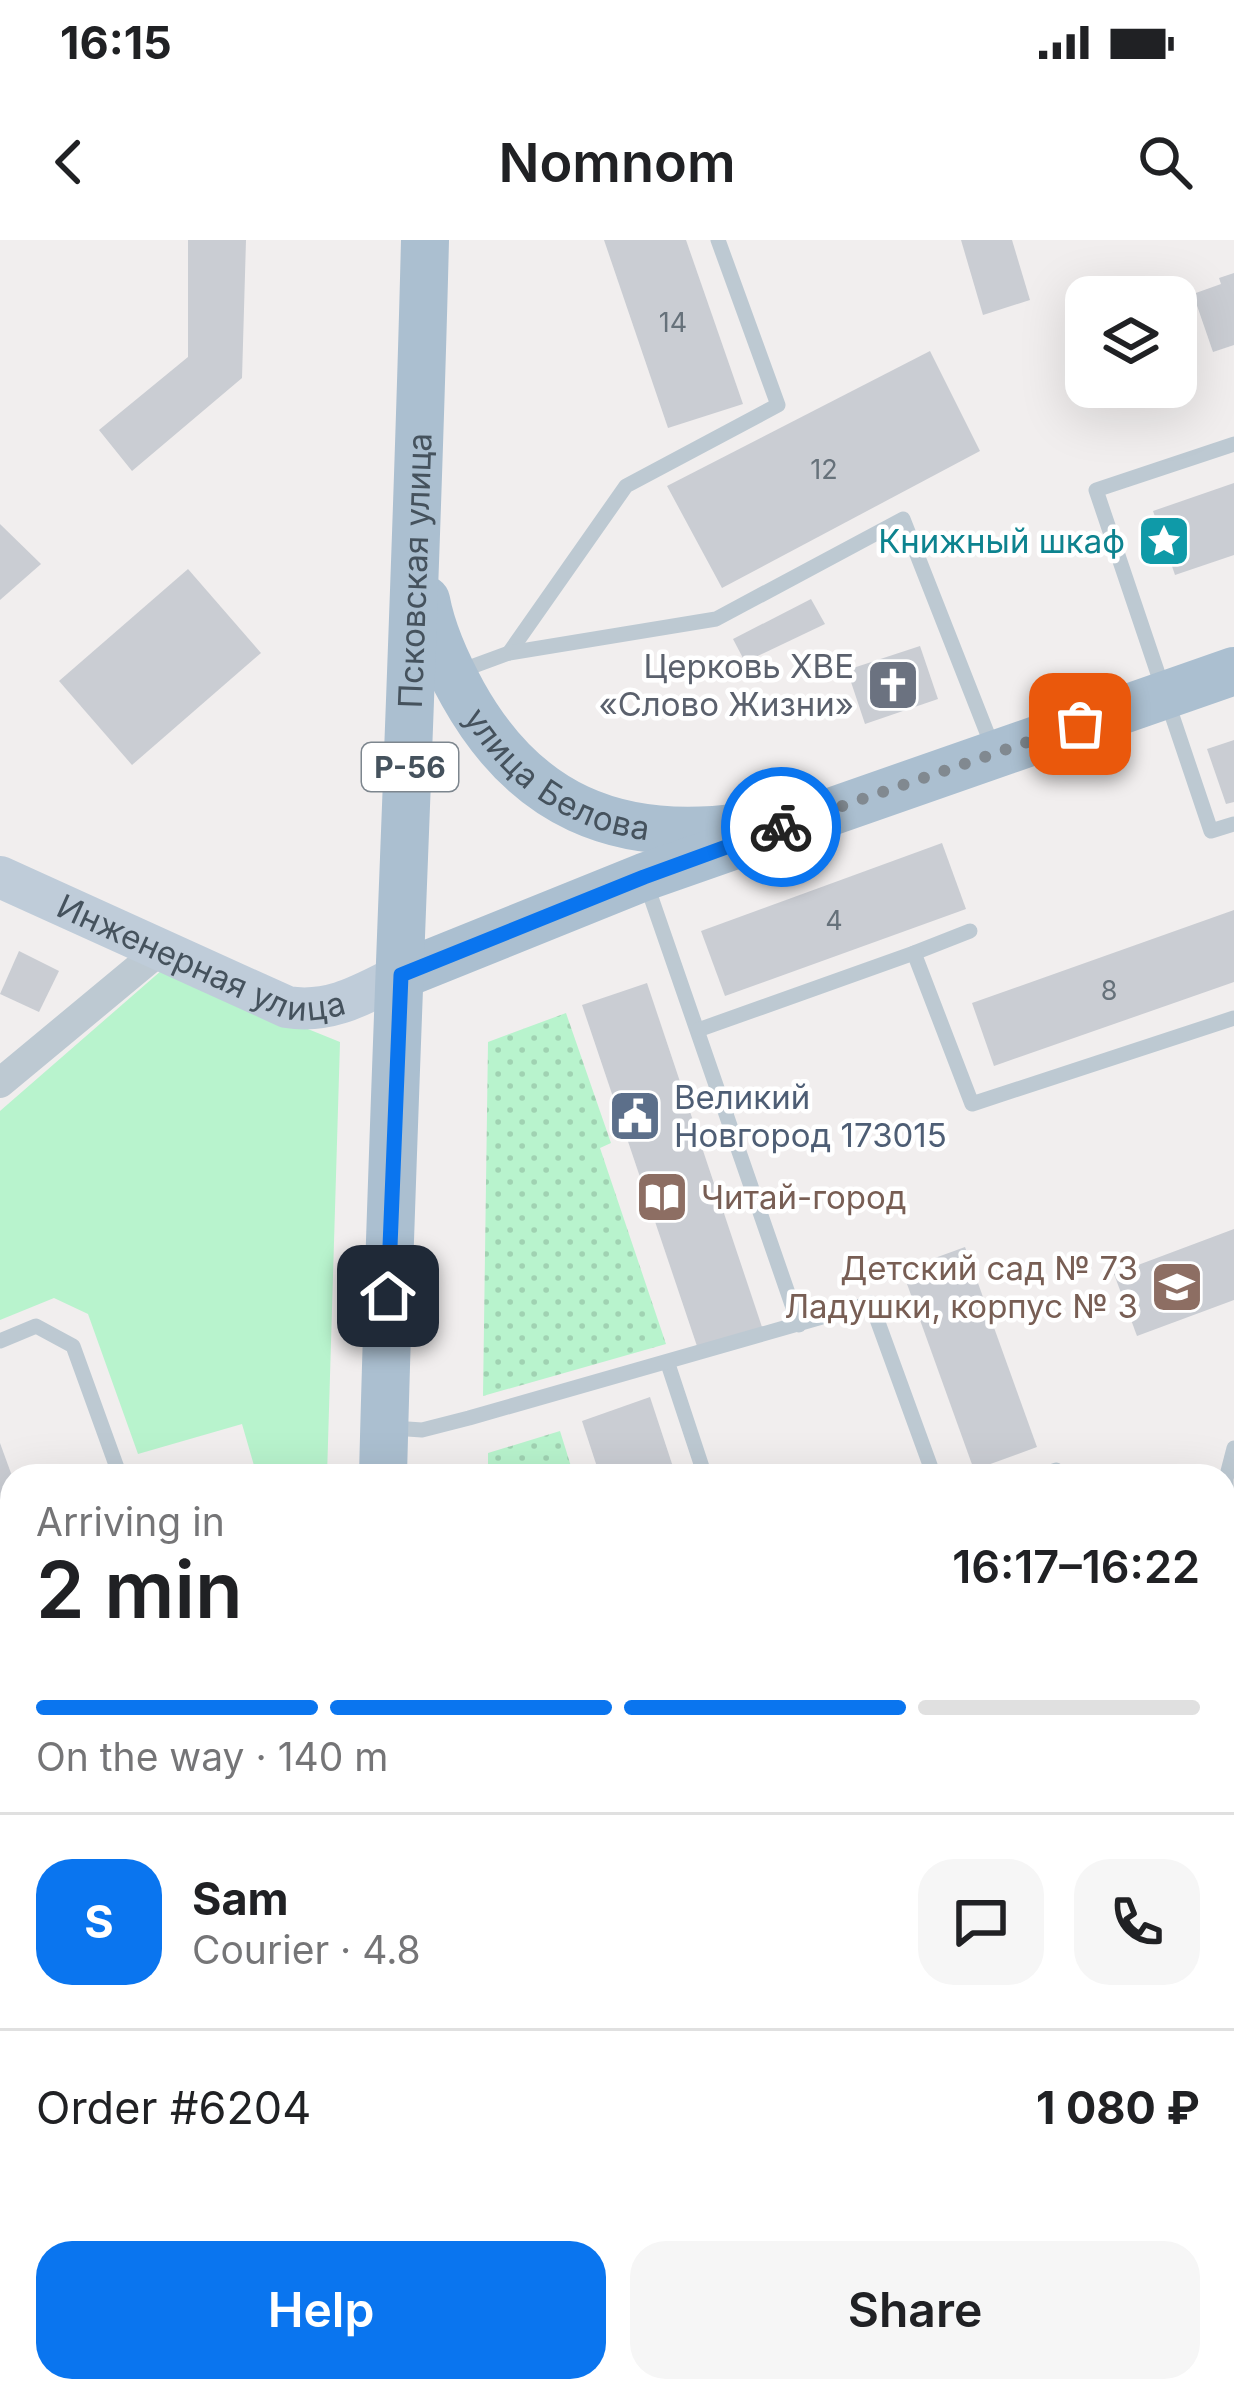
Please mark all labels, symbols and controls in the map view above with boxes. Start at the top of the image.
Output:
text: 16:15 [60,15,172,70]
icon: back [36,129,102,195]
icon: search [1132,129,1198,195]
text: Nomnom [498,130,736,195]
map controls [1065,276,1197,408]
button: layers [1065,276,1197,408]
house number: 14 [659,306,687,339]
street label: Псковская улица [390,432,440,709]
house number: 12 [810,453,838,486]
place icon: Книжный шкаф [1136,513,1192,569]
place label: Книжный шкаф [878,521,1125,561]
place label: Церковь ХВЕ «Слово Жизни» [598,646,854,724]
church icon: Церковь ХВЕ «Слово Жизни» [865,657,921,713]
pin [1029,673,1131,775]
icon: bag [1047,691,1113,757]
street label: улица Белова [456,700,653,848]
road number: Р-56 [362,743,458,791]
courier [721,767,841,887]
icon: bike [748,794,814,860]
street label: Инженерная улица [51,886,349,1029]
house number: 4 [825,904,843,937]
house number: 8 [1101,974,1117,1007]
place label: Великий Новгород 173015 [674,1077,947,1155]
public building icon: Великий Новгород 173015 [607,1088,663,1144]
library icon: Читай-город [634,1169,690,1225]
place label: Читай-город [701,1177,907,1217]
pin [337,1245,439,1347]
place label: Детский сад № 73 Ладушки, корпус № 3 [784,1248,1138,1326]
school or university icon: Детский сад № 73 Ладушки, корпус № 3 [1149,1259,1205,1315]
icon: home [355,1263,421,1329]
text: Arriving in [36,1498,225,1545]
text: 16:17–16:22 [952,1539,1200,1594]
text: 2 min [36,1542,243,1637]
text: On the way · 140 m [36,1733,389,1780]
button: chat [918,1859,1044,1985]
button: phone [1074,1859,1200,1985]
text: Sam [192,1871,289,1926]
text: S [84,1894,114,1949]
text: Courier · 4.8 [192,1926,421,1973]
text: Order #6204 [36,2080,311,2135]
text: 1 080 ₽ [1036,2080,1200,2135]
button: Help [36,2241,606,2379]
button: Share [630,2241,1200,2379]

